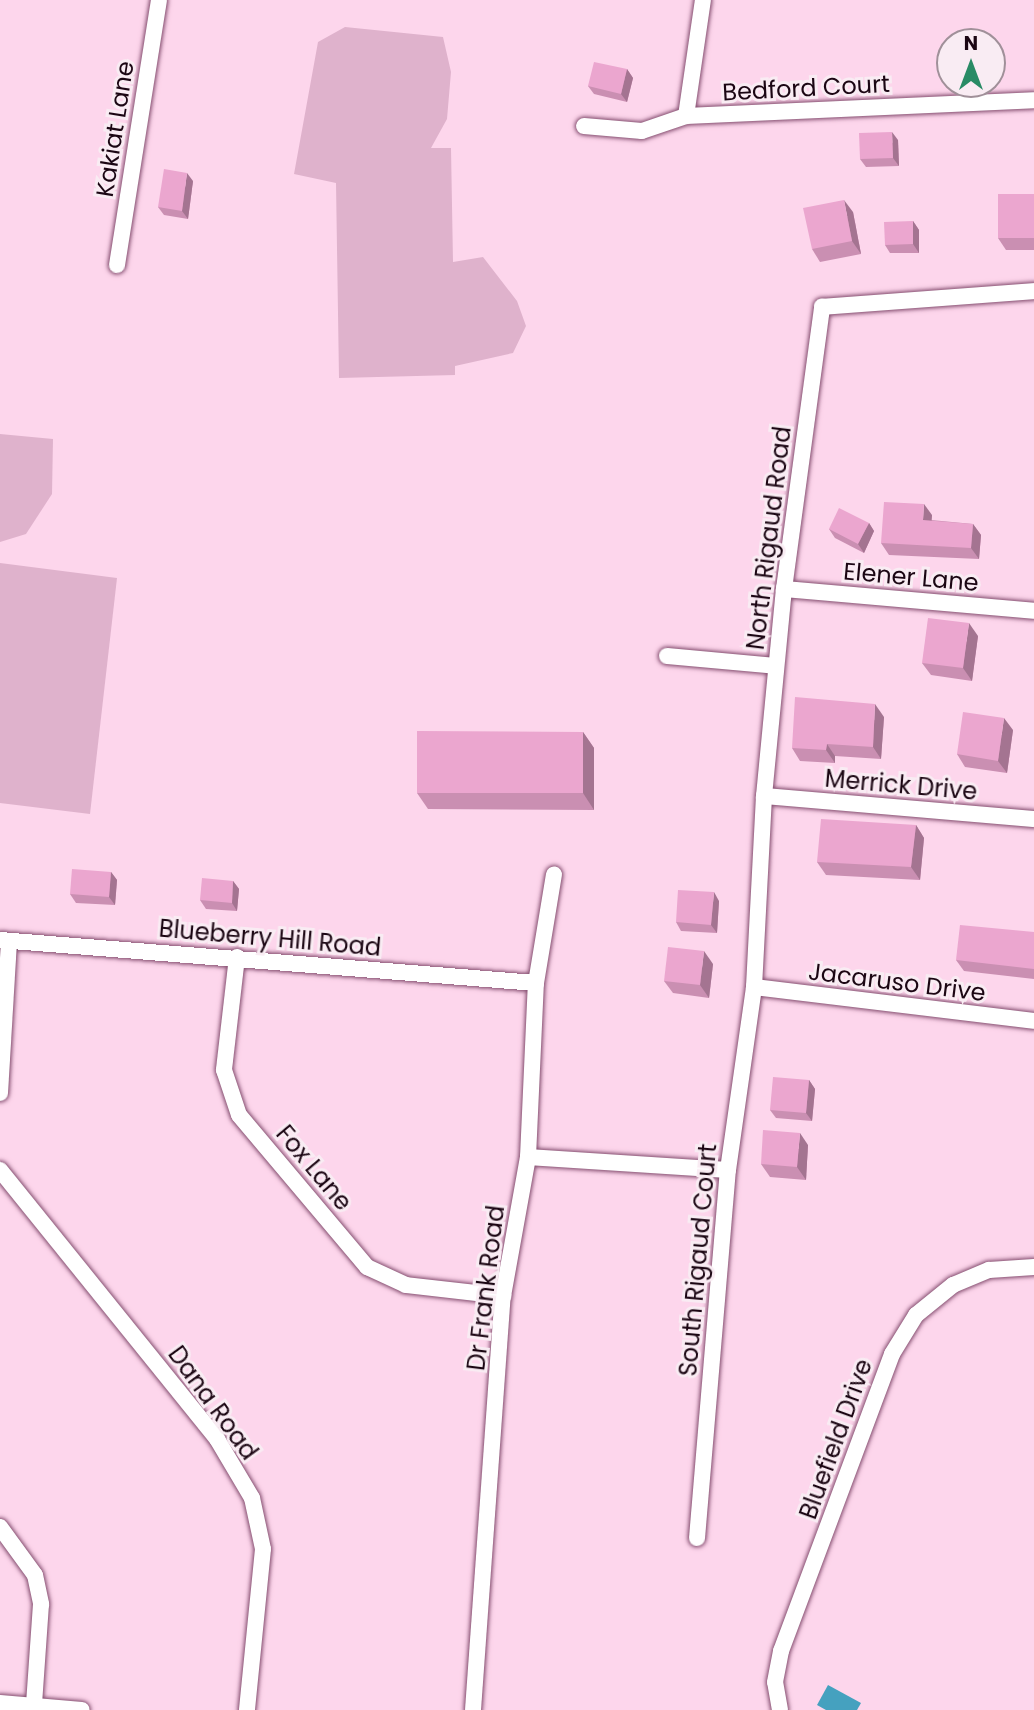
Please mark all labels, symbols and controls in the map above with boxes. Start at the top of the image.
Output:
north arrow [936,28,1006,98]
text: N [964,30,978,57]
street label: Kakiat Lane [90,59,140,199]
street label: Bedford Court [722,69,890,107]
street label: North Rigaud Road [741,425,797,651]
street label: Elener Lane [842,557,980,597]
street label: Merrick Drive [824,764,978,806]
street label: Blueberry Hill Road [158,914,382,962]
street label: Jacaruso Drive [807,957,987,1007]
street label: Fox Lane [270,1120,358,1216]
street label: South Rigaud Court [673,1143,723,1377]
street label: Dr Frank Road [462,1204,510,1372]
street label: Dana Road [162,1341,264,1465]
street label: Bluefield Drive [794,1355,878,1523]

